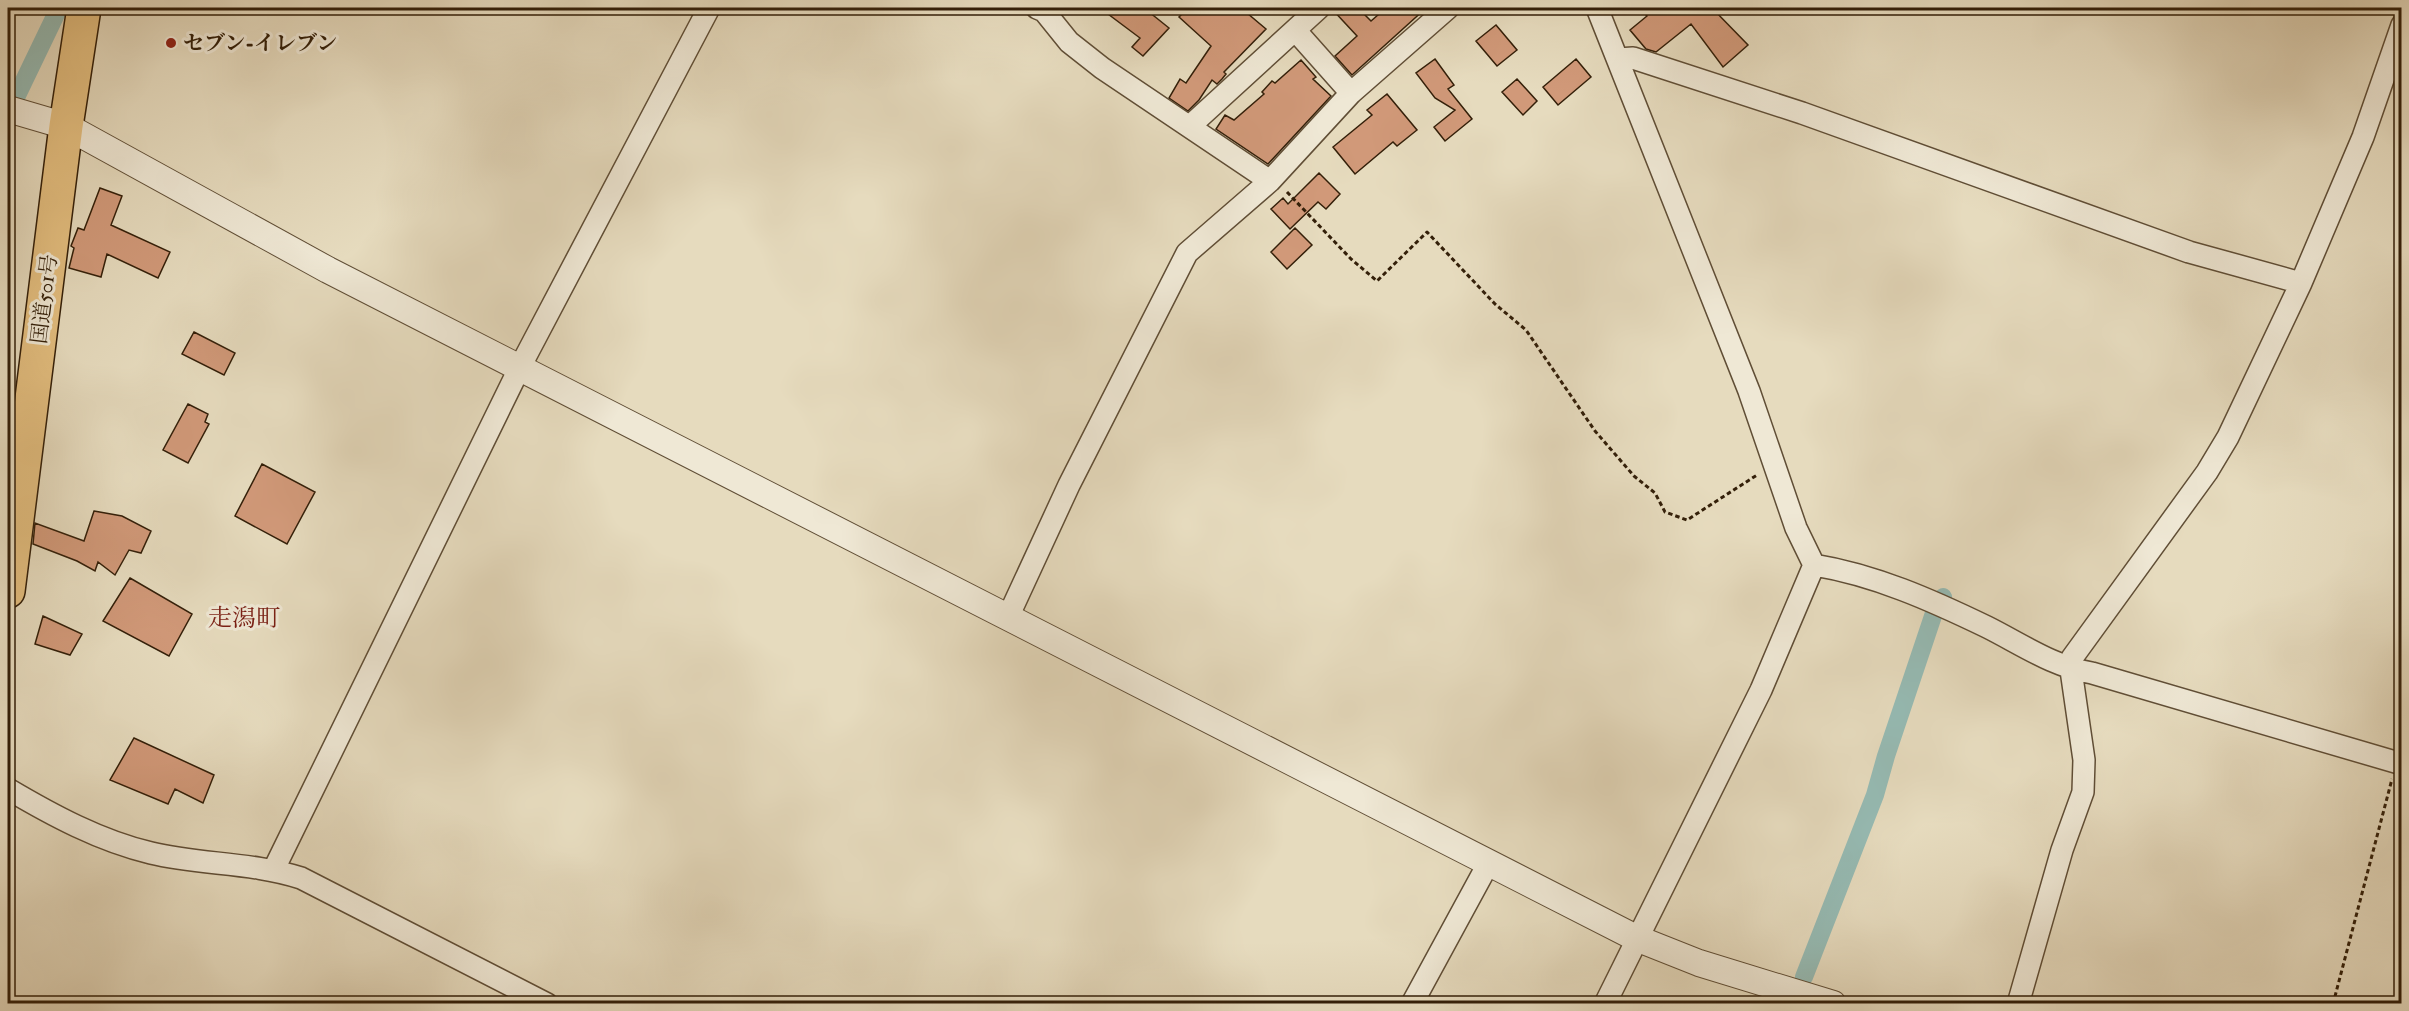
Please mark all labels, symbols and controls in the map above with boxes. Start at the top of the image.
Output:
place label: セブン-イレブン [183,30,337,57]
marker: セブン-イレブン [164,36,178,50]
street label: 国道501号 [26,253,63,345]
district label: 走潟町 [208,603,280,634]

